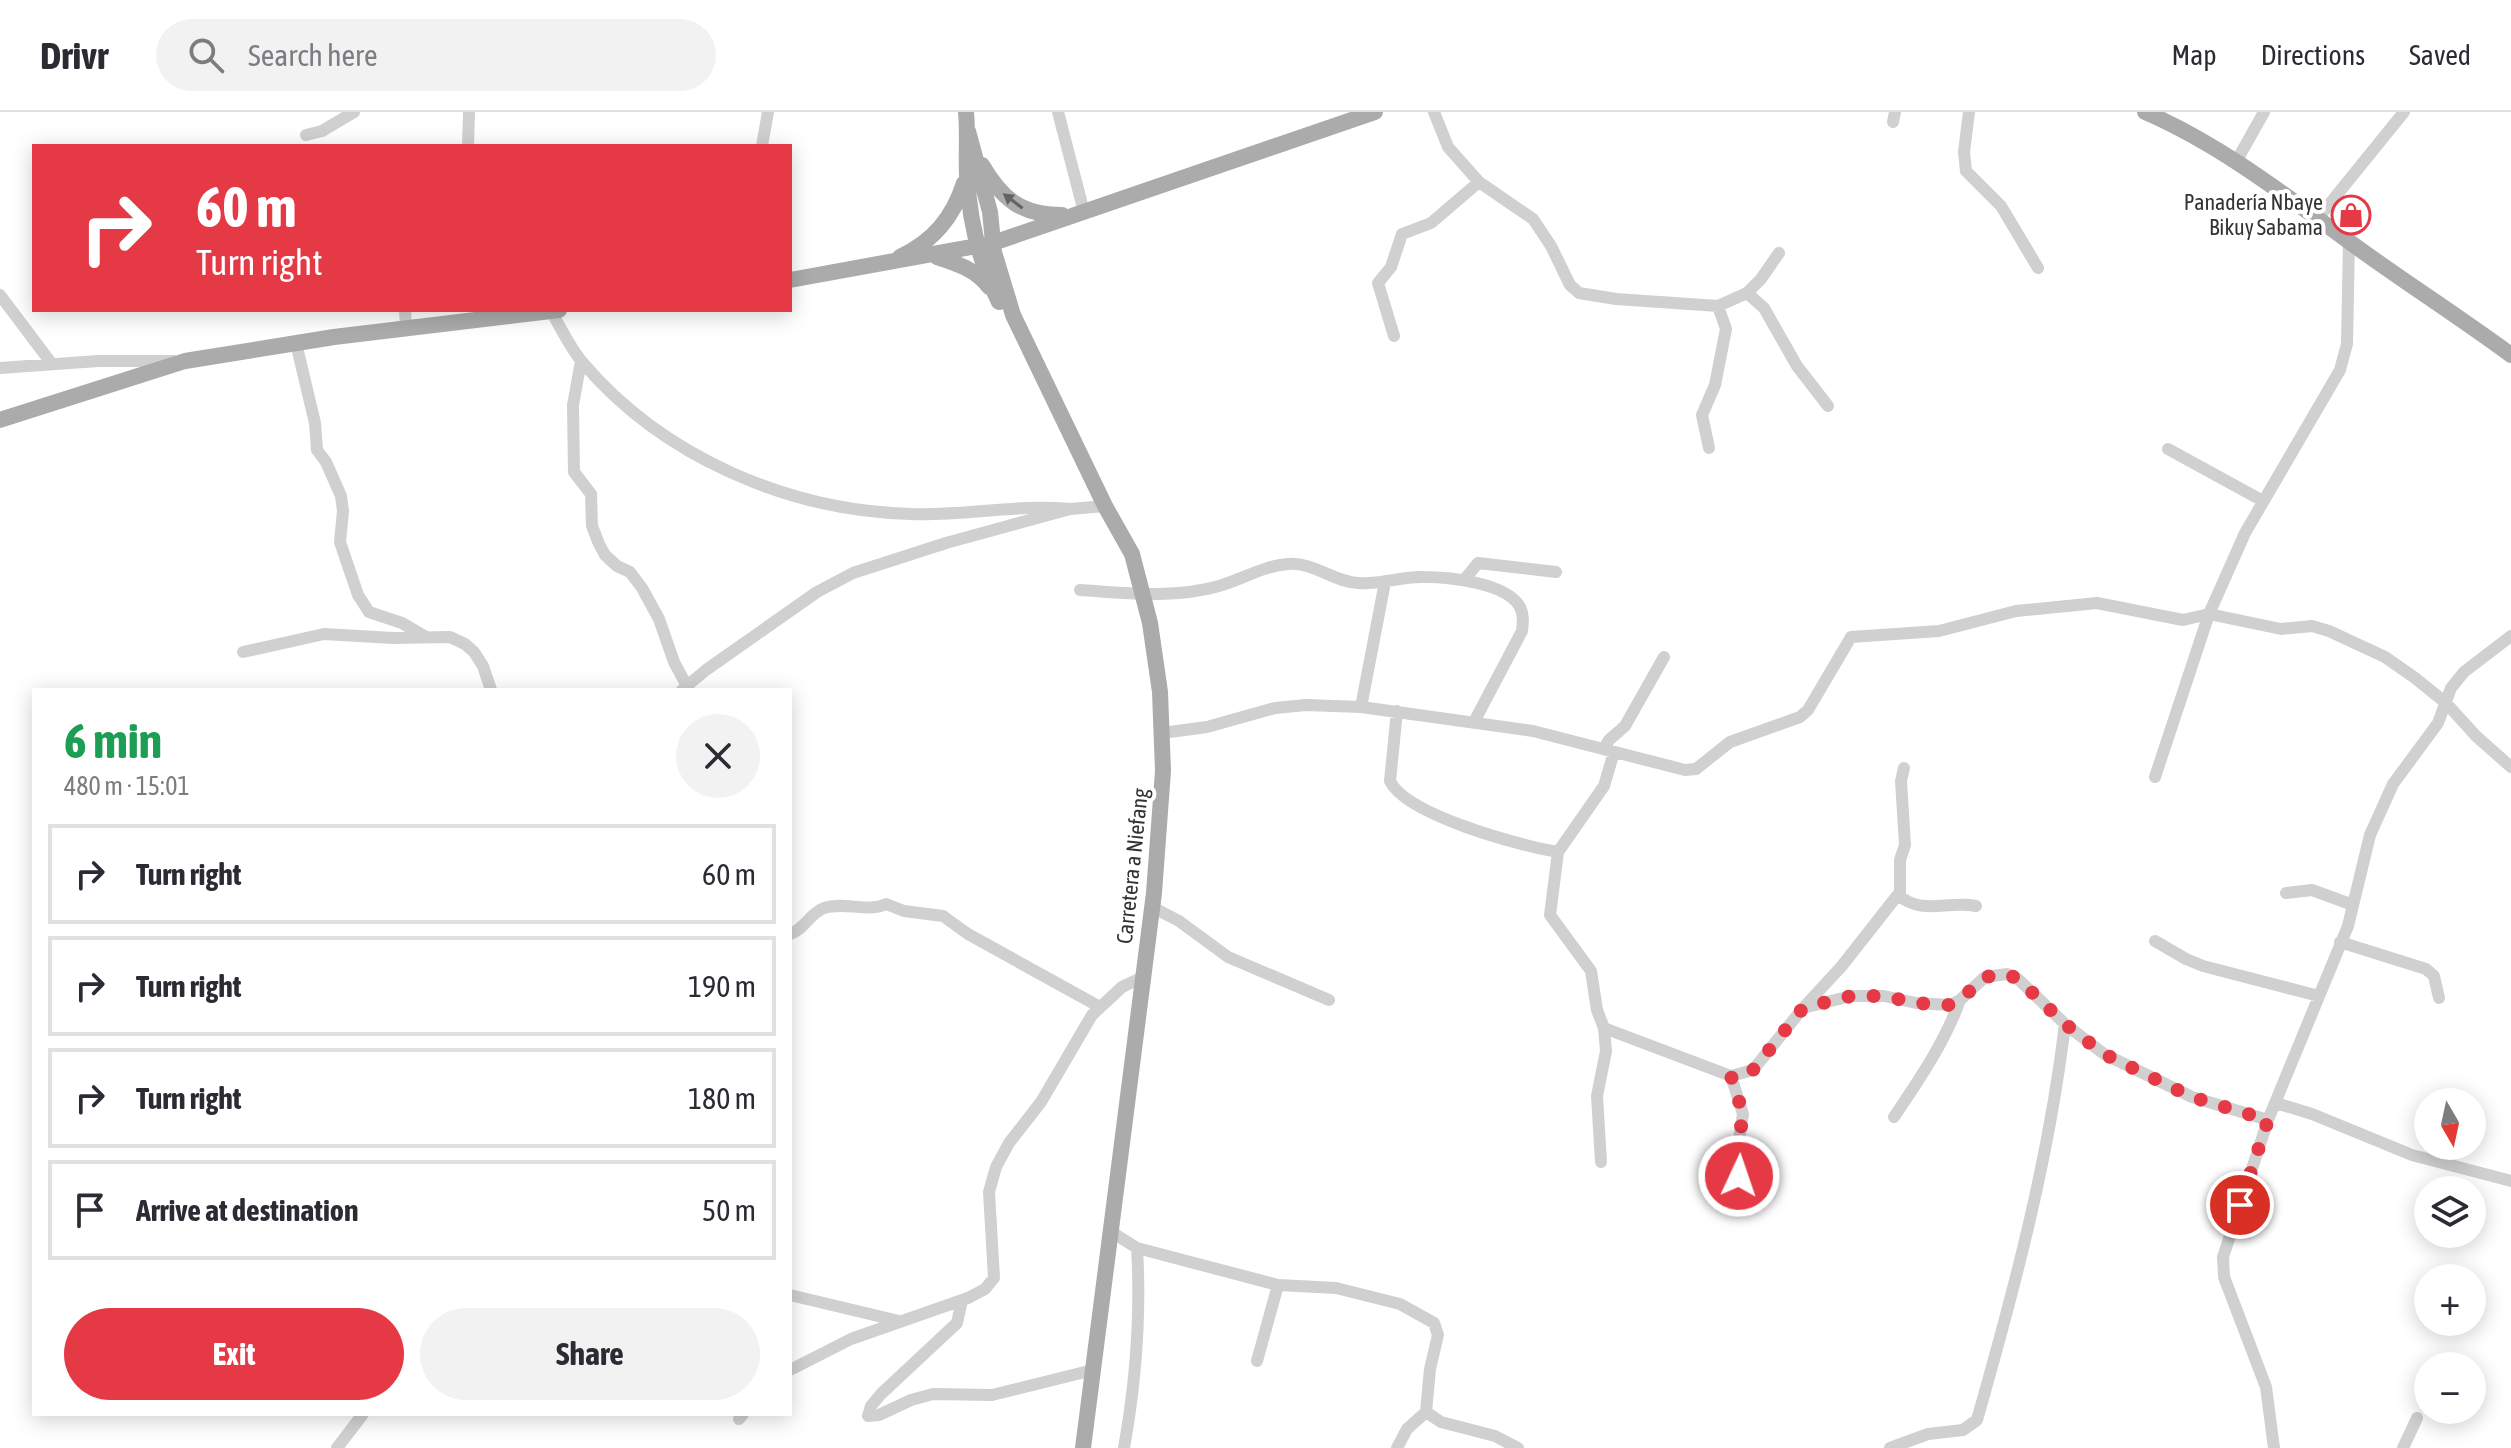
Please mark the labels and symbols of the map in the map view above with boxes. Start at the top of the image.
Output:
place label: Panadería Nbaye Bikuy Sabama [2184,189,2323,240]
one-way arrow [1003,193,1023,209]
shop icon: Panadería Nbaye Bikuy Sabama [2330,194,2372,236]
street label: Carretera a Niefang [1111,786,1153,945]
north arrow [2414,1088,2486,1160]
position arrow [1697,1134,1781,1218]
pin [2206,1171,2274,1239]

